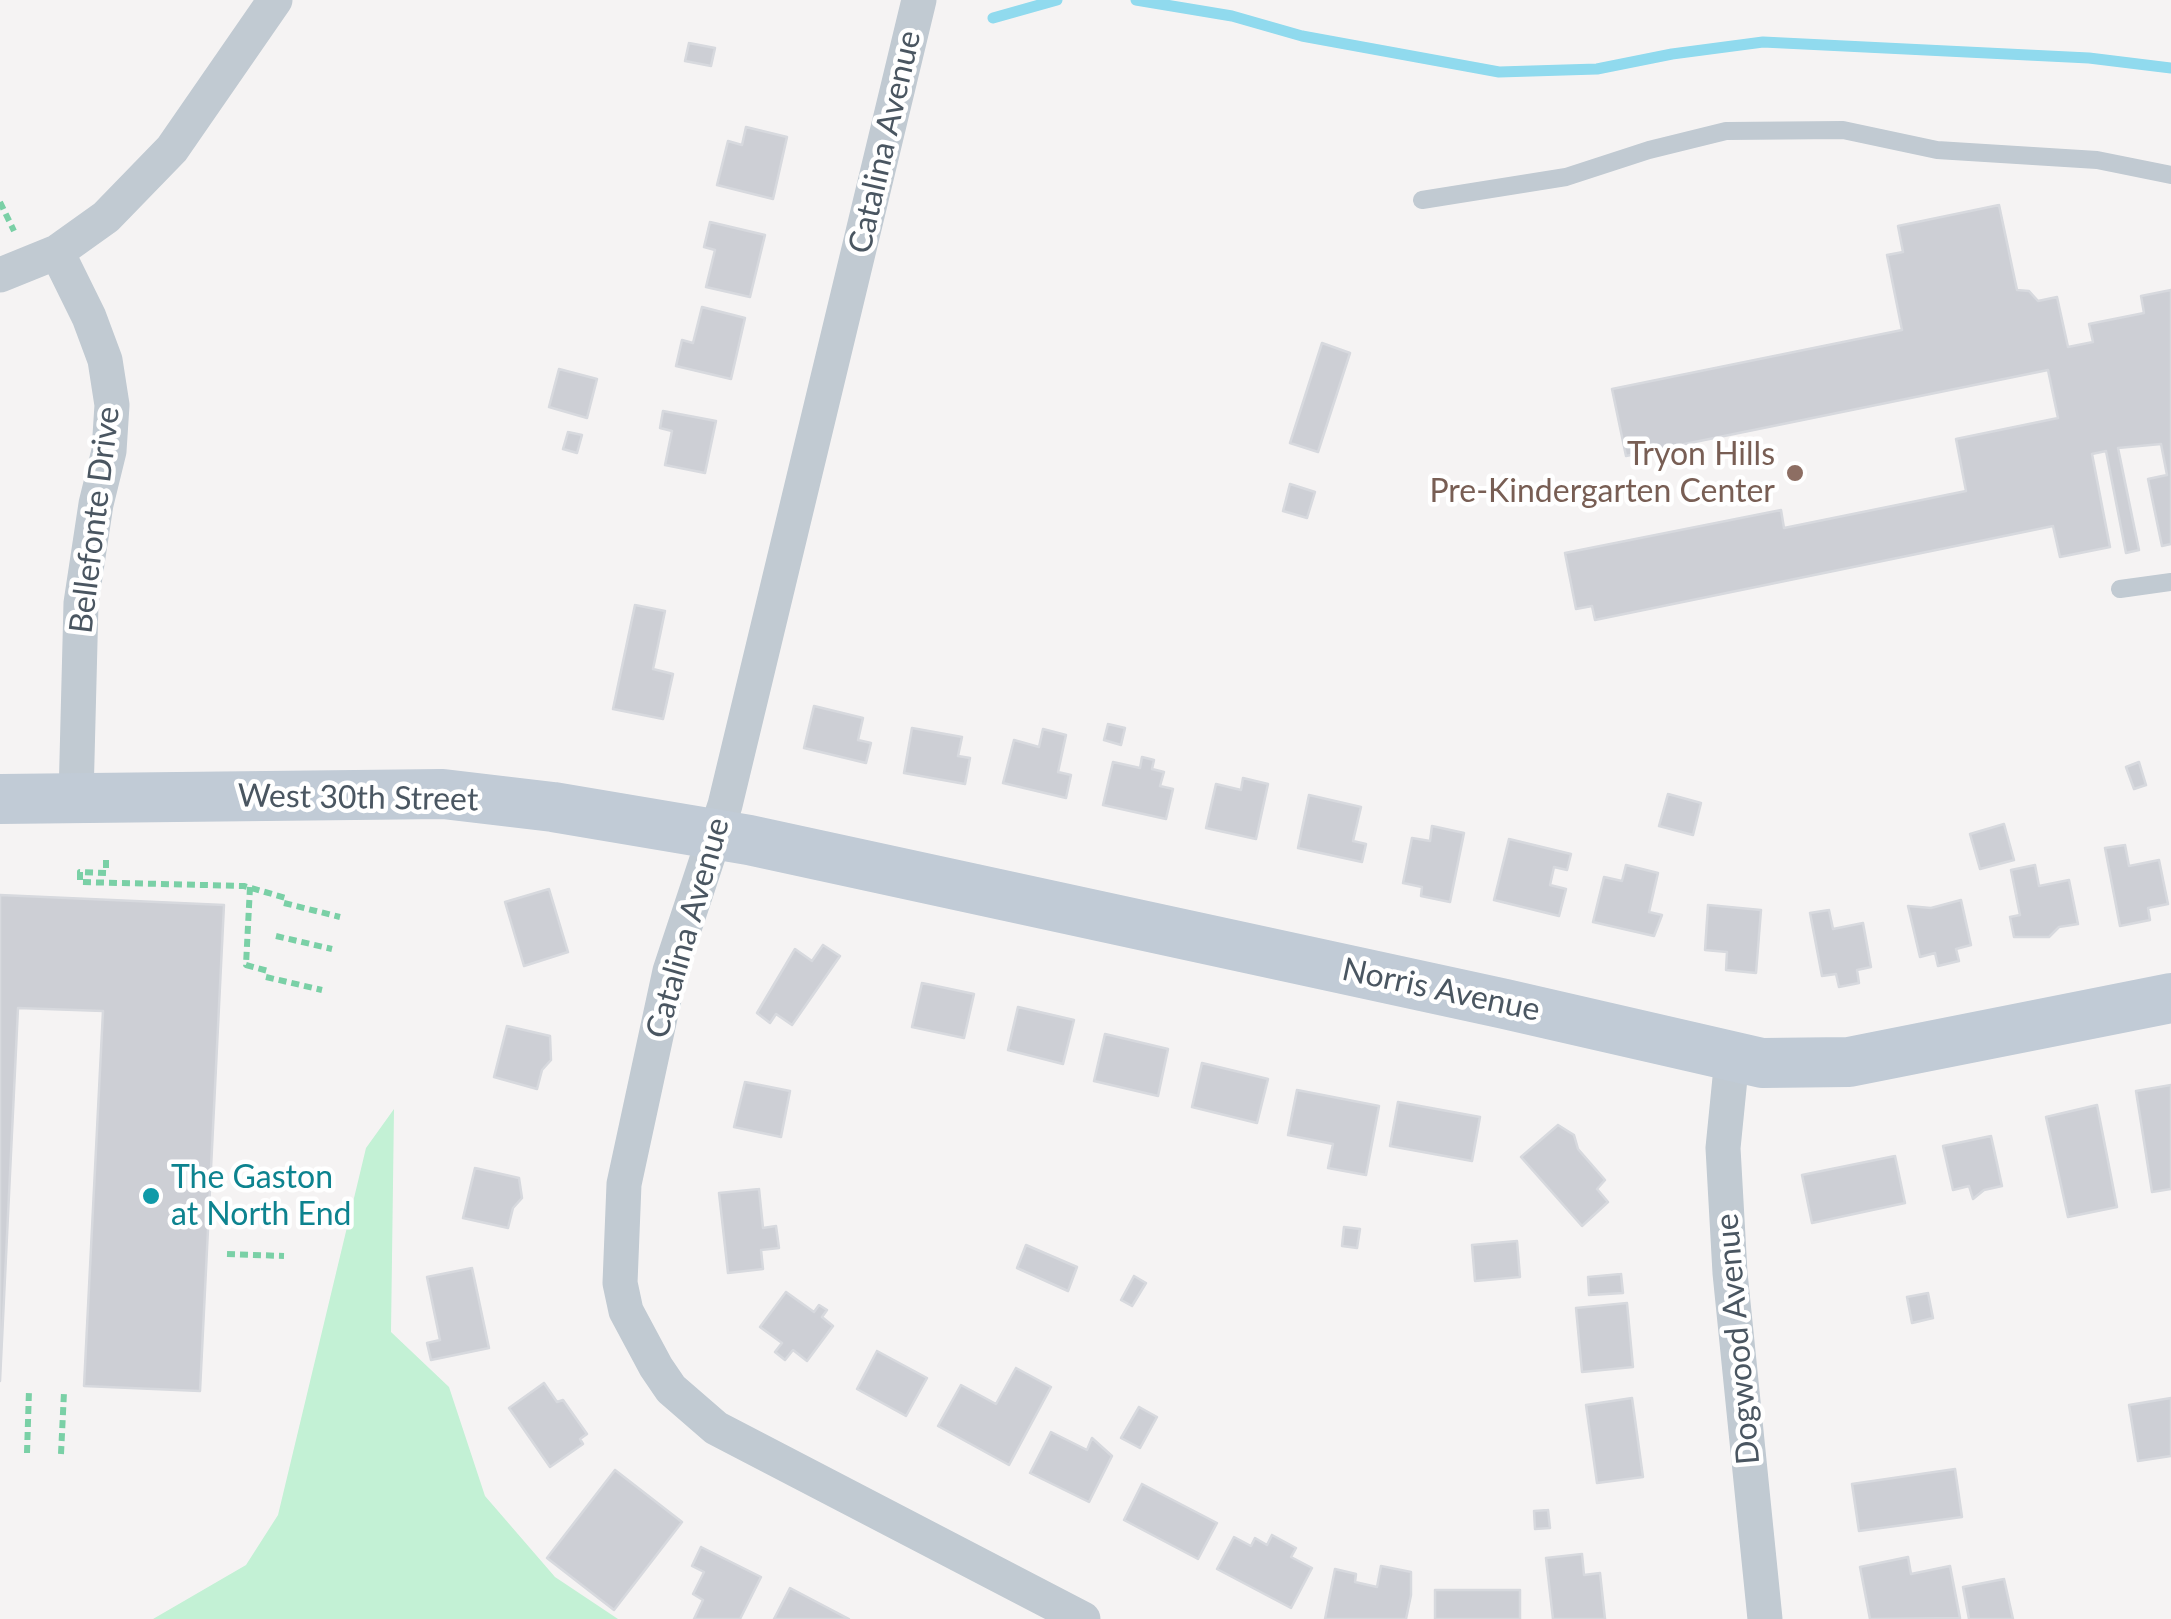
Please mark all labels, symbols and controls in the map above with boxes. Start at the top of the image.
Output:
street label: Catalina Avenue [841,27,929,257]
street label: Bellefonte Drive [62,404,128,636]
place label: Tryon Hills Pre-Kindergarten Center [1429,436,1775,511]
marker: Tryon Hills Pre-Kindergarten Center [1784,462,1806,484]
street label: West 30th Street [237,777,479,819]
street label: Catalina Avenue [638,813,738,1043]
street label: Norris Avenue [1339,950,1543,1030]
place label: The Gaston at North End [171,1159,351,1234]
marker: The Gaston at North End [140,1185,162,1207]
street label: Dogwood Avenue [1708,1212,1768,1466]

